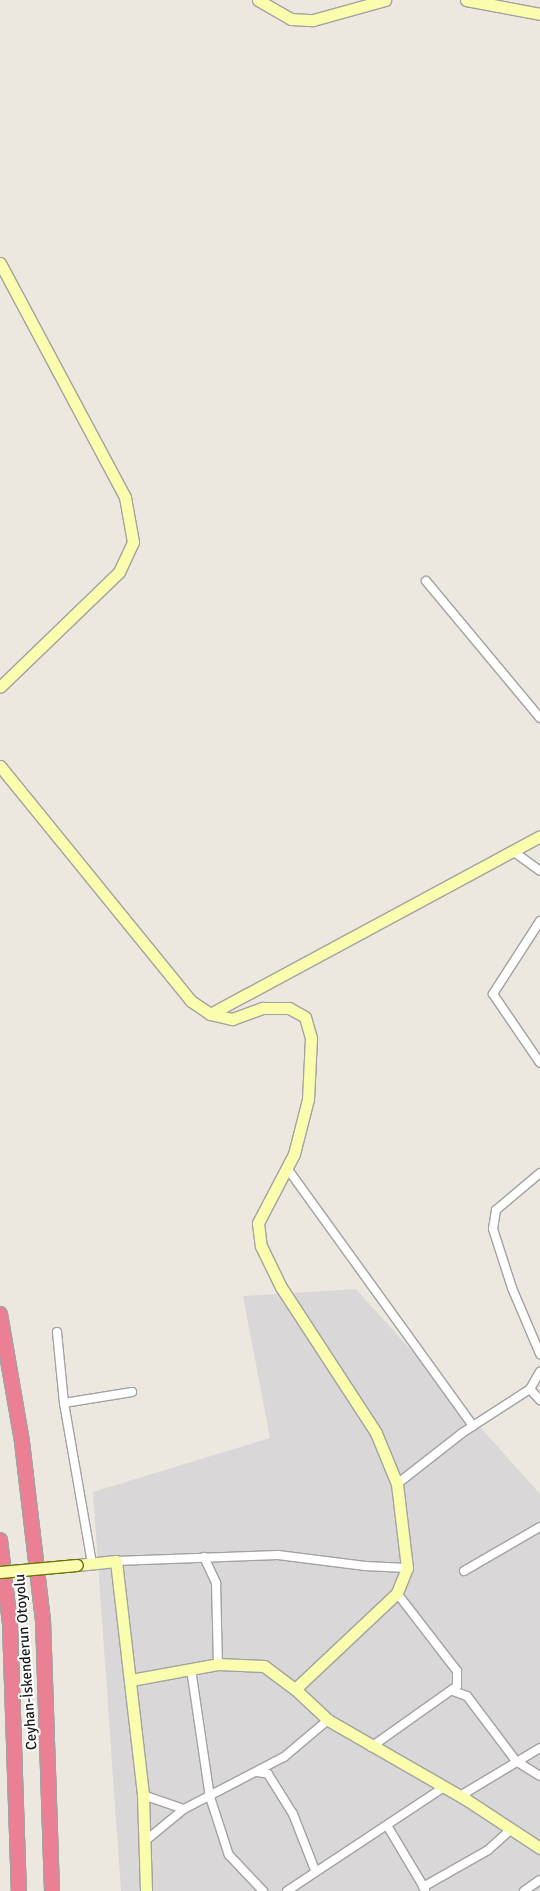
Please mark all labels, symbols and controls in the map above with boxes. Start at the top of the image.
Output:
street label: Ceyhan-İskenderun Otoyolu [11,1573,41,1751]

